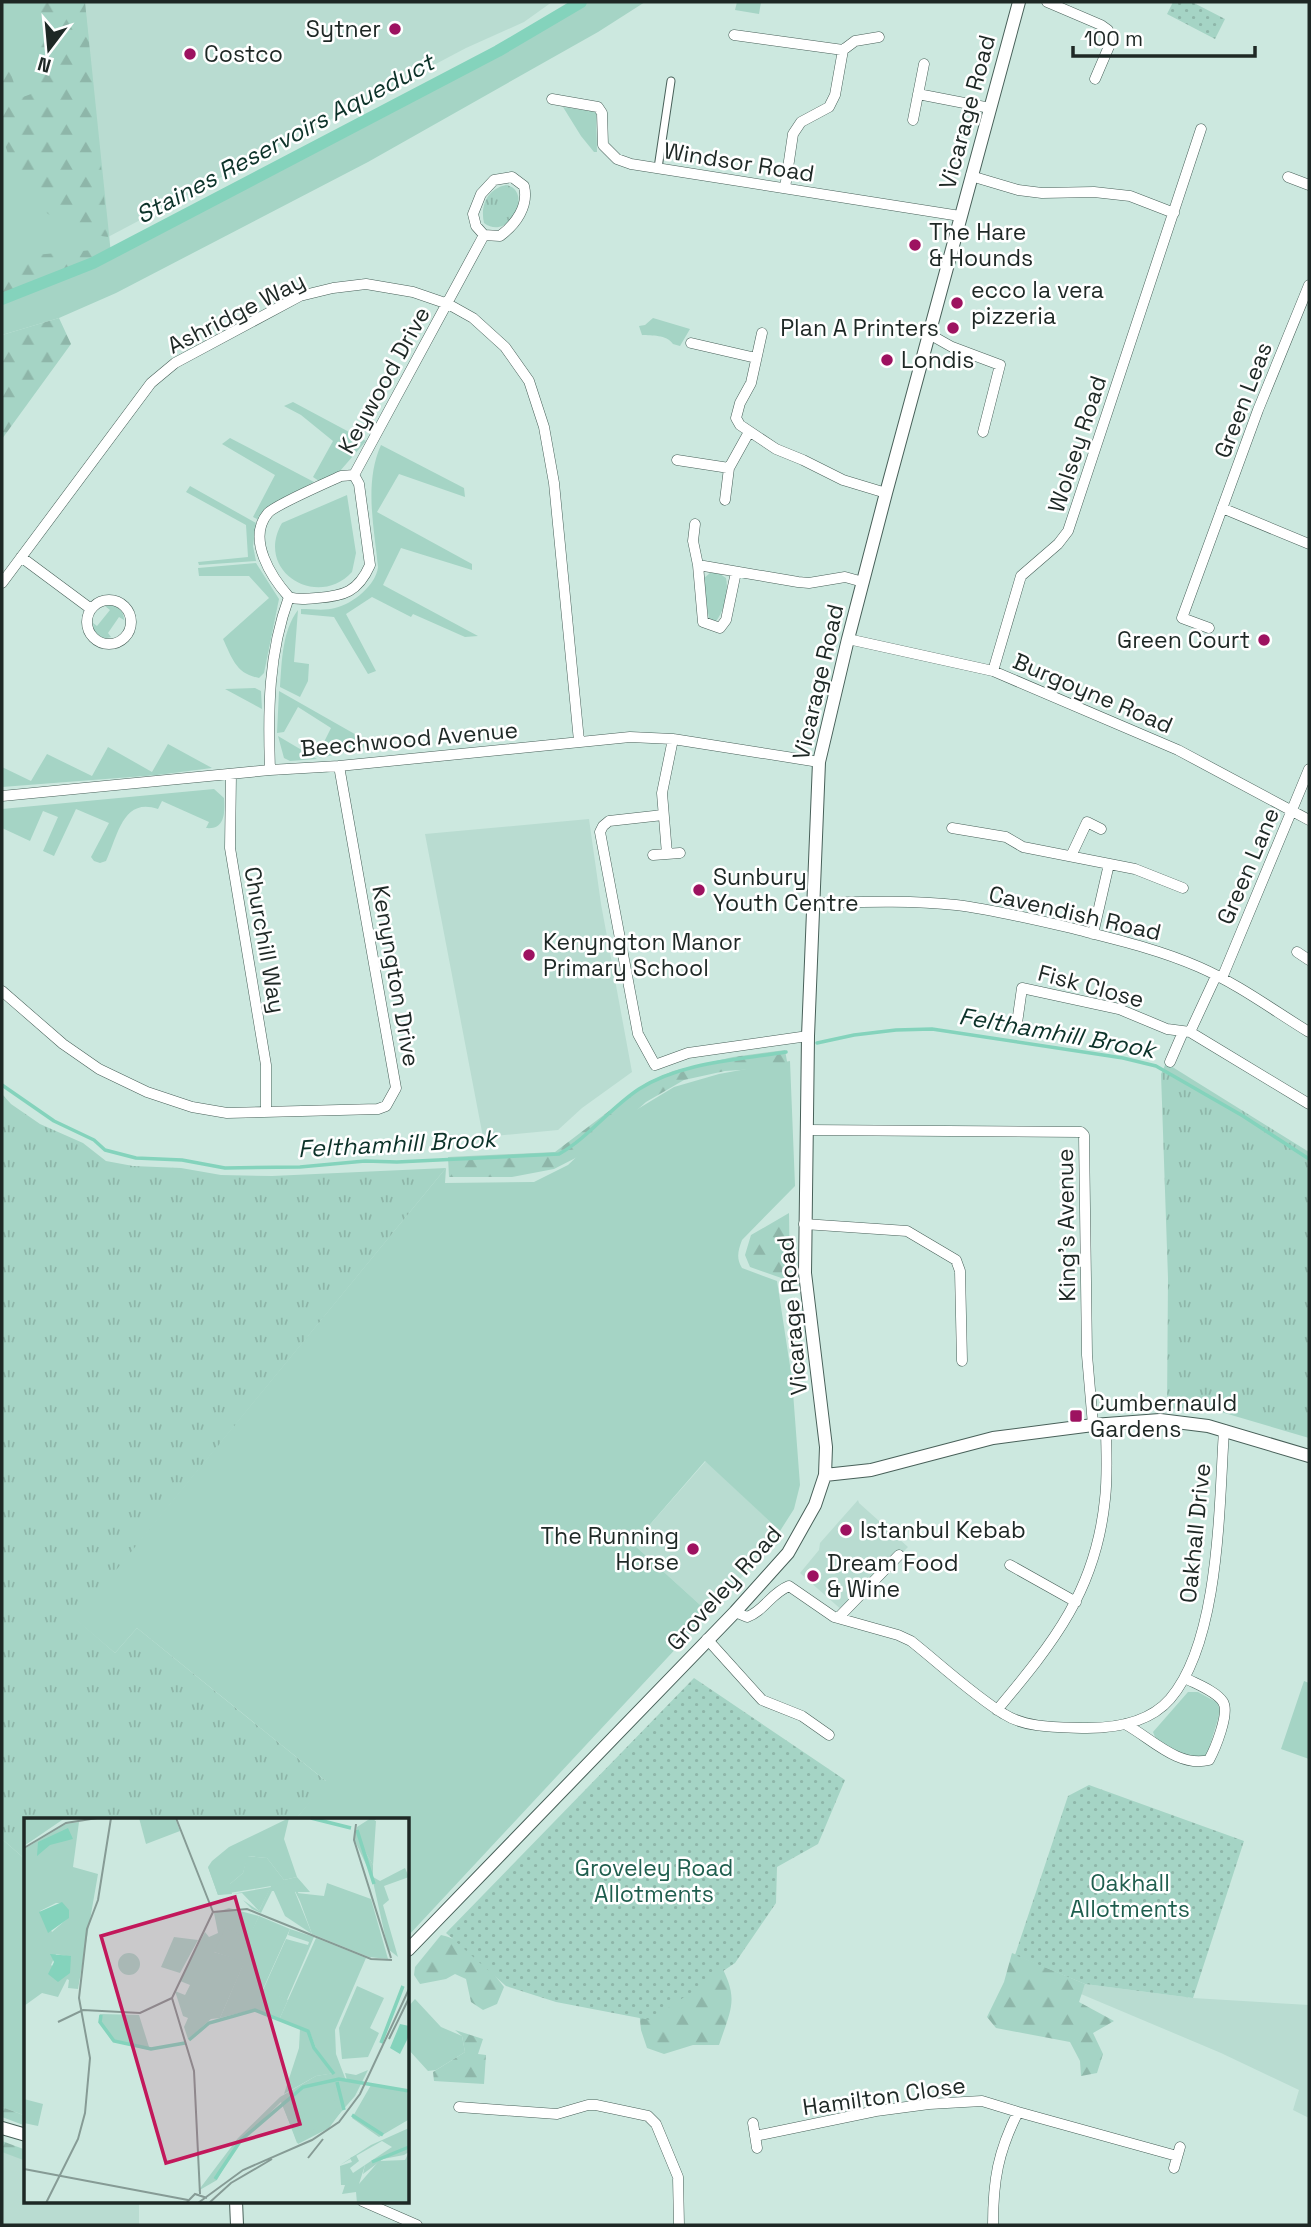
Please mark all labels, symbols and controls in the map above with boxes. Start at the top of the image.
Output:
north arrow [14,14,84,84]
place label: Sytner [306,14,381,44]
scale bar [1073,14,1255,58]
marker: Sytner [387,21,403,37]
text: 100 m [1084,25,1143,52]
street label: Vicarage Road [932,31,1002,193]
place label: Costco [204,39,283,69]
water label: Staines Reservoirs Aqueduct [130,46,441,230]
marker: Costco [182,46,198,62]
text: N [35,51,54,79]
street label: Windsor Road [662,135,816,189]
place label: The Hare & Hounds [929,217,1033,273]
marker: The Hare & Hounds [907,237,923,253]
street label: Ashridge Way [162,265,310,361]
place label: ecco la vera pizzeria [971,275,1104,331]
marker: ecco la vera pizzeria [949,295,965,311]
street label: Keywood Drive [331,301,437,459]
place label: Plan A Printers [780,313,939,343]
marker: Plan A Printers [945,320,961,336]
street label: Green Leas [1207,338,1279,462]
place label: Londis [901,345,974,375]
marker: Londis [879,352,895,368]
street label: Wolsey Road [1041,372,1113,516]
street label: Vicarage Road [786,601,850,763]
place label: Green Court [1117,625,1250,655]
marker: Green Court [1256,632,1272,648]
street label: Burgoyne Road [1009,646,1177,740]
street label: Beechwood Avenue [299,715,519,763]
street label: Green Lane [1210,803,1286,929]
place label: Sunbury Youth Centre [713,862,859,918]
street label: Churchill Way [237,864,293,1016]
street label: Cavendish Road [986,879,1164,947]
marker: Sunbury Youth Centre [691,882,707,898]
street label: Kenyngton Drive [365,883,427,1069]
place label: Kenyngton Manor Primary School [543,927,742,983]
marker: Kenyngton Manor Primary School [521,947,537,963]
street label: Fisk Close [1035,957,1147,1015]
water label: Felthamhill Brook [957,1000,1161,1066]
water label: Felthamhill Brook [297,1123,500,1164]
street label: King's Avenue [1050,1148,1082,1302]
street label: Vicarage Road [770,1236,814,1396]
place label: Cumbernauld Gardens [1090,1388,1237,1444]
marker: Cumbernauld Gardens [1068,1408,1084,1424]
street label: Oakhall Drive [1173,1462,1217,1604]
place label: Istanbul Kebab [860,1515,1026,1545]
street label: Groveley Road [660,1519,788,1657]
place label: The Running Horse [541,1521,679,1577]
marker: Istanbul Kebab [838,1522,854,1538]
marker: The Running Horse [685,1541,701,1557]
place label: Dream Food & Wine [827,1548,959,1604]
marker: Dream Food & Wine [805,1568,821,1584]
inset map [24,1818,410,2202]
park label: Groveley Road Allotments [575,1853,733,1909]
park label: Oakhall Allotments [1070,1868,1190,1924]
street label: Hamilton Close [801,2070,967,2122]

